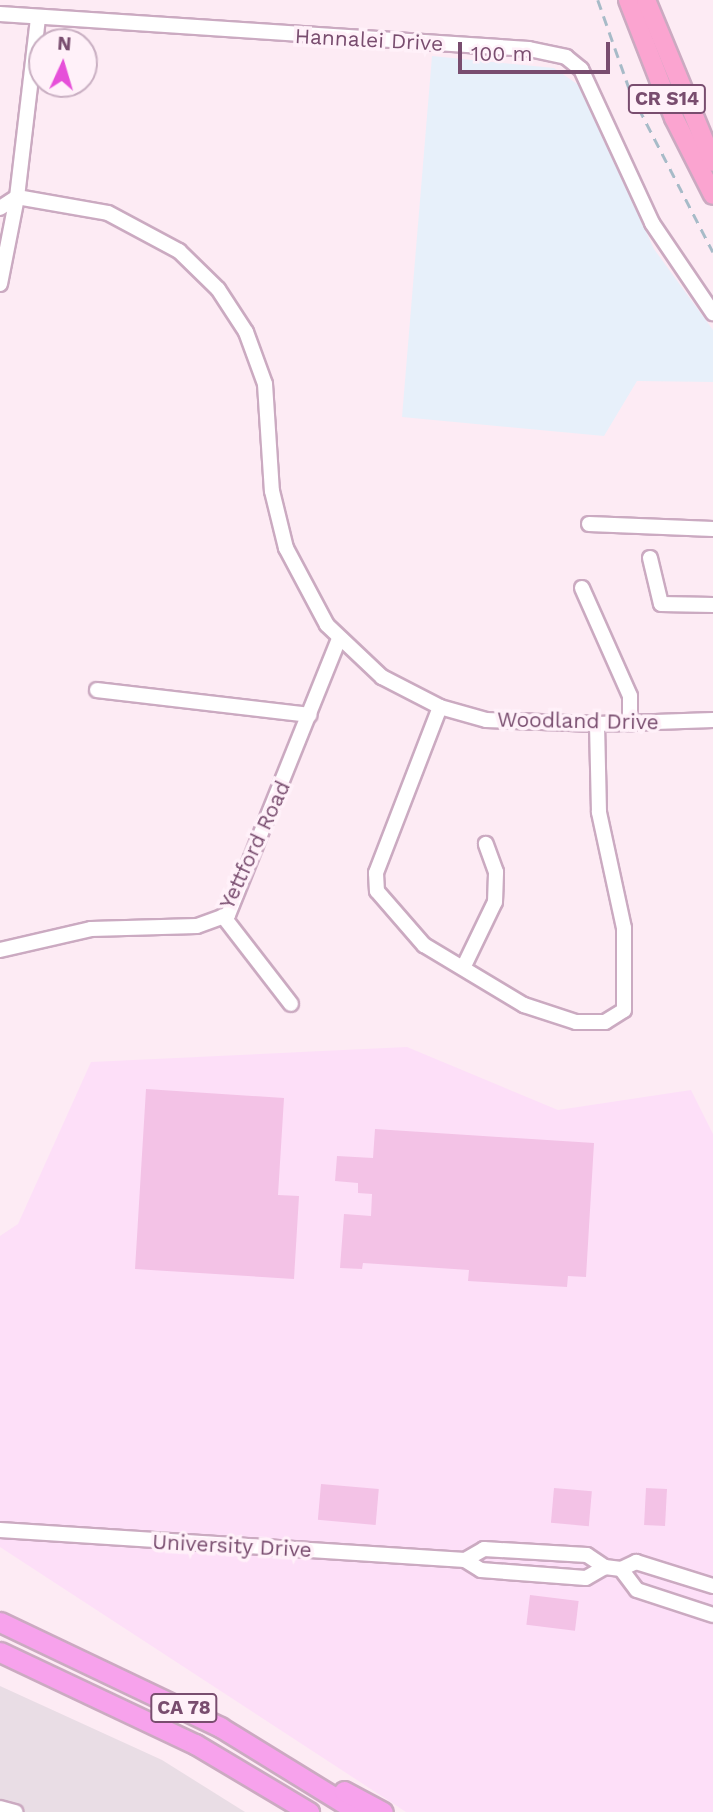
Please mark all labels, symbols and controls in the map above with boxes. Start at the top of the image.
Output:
street label: Hannalei Drive [294,24,444,56]
north arrow [28,28,98,98]
scale bar [461,28,613,72]
text: N [57,32,72,56]
text: 100 m [471,41,533,66]
road number: CR S14 [627,83,707,114]
street label: Woodland Drive [497,707,659,735]
street label: Yettford Road [214,777,296,913]
street label: University Drive [151,1529,313,1563]
road number: CA 78 [149,1692,219,1724]

